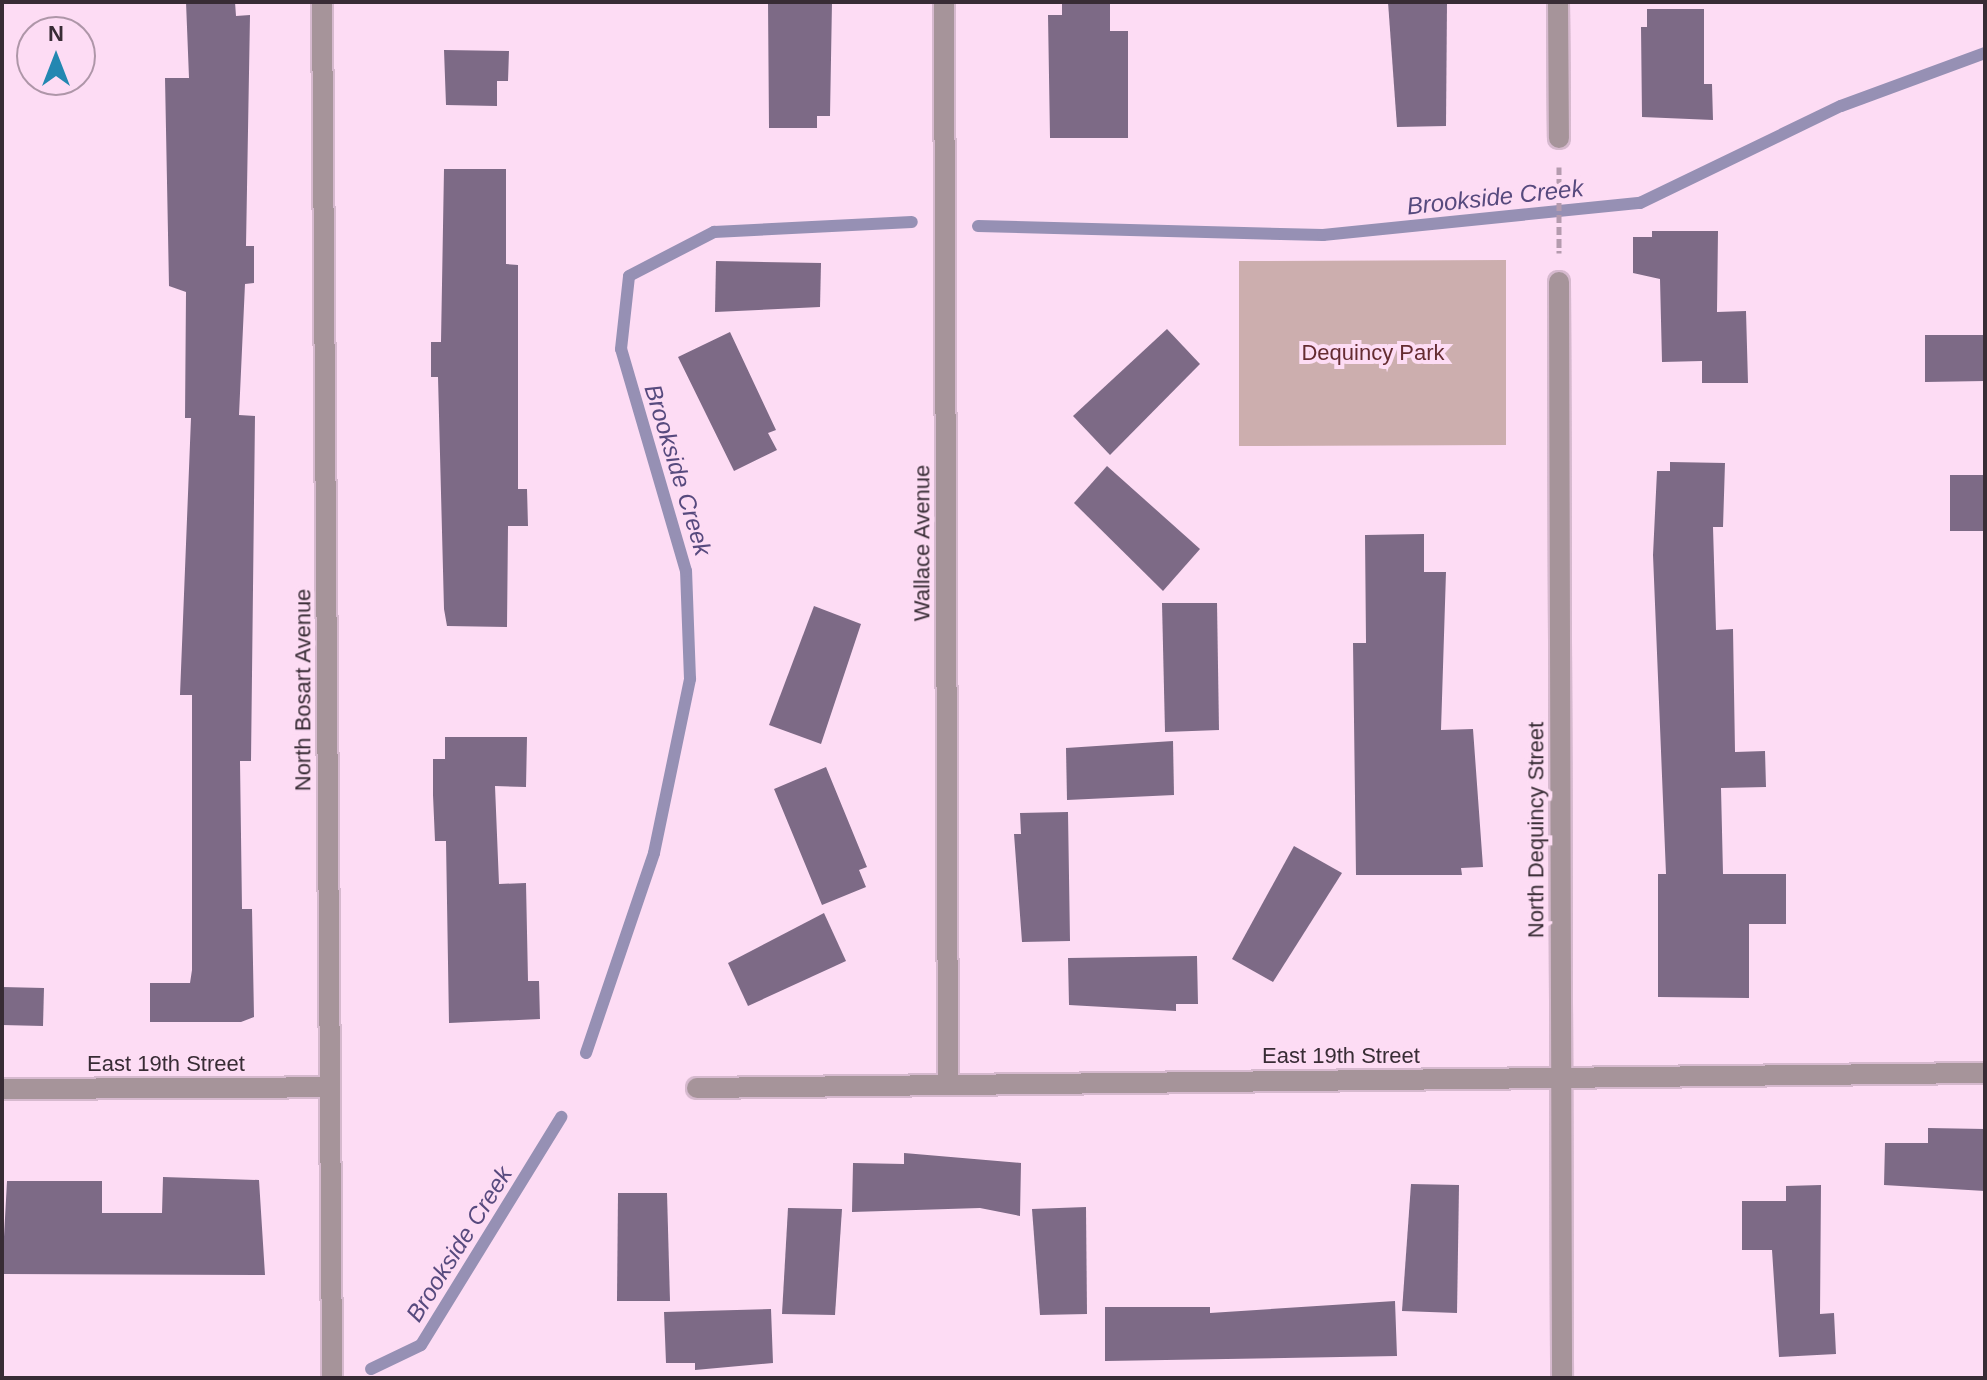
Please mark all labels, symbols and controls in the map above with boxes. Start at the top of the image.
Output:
north arrow [16,16,96,96]
text: N [48,21,64,46]
water label: Brookside Creek [1405,173,1585,221]
park label: Dequincy Park [1301,340,1445,366]
water label: Brookside Creek [638,381,718,559]
street label: Wallace Avenue [909,464,935,622]
street label: North Bosart Avenue [290,588,316,792]
street label: North Dequincy Street [1523,722,1549,938]
street label: East 19th Street [1262,1043,1420,1069]
street label: East 19th Street [87,1051,245,1077]
water label: Brookside Creek [400,1161,518,1327]

